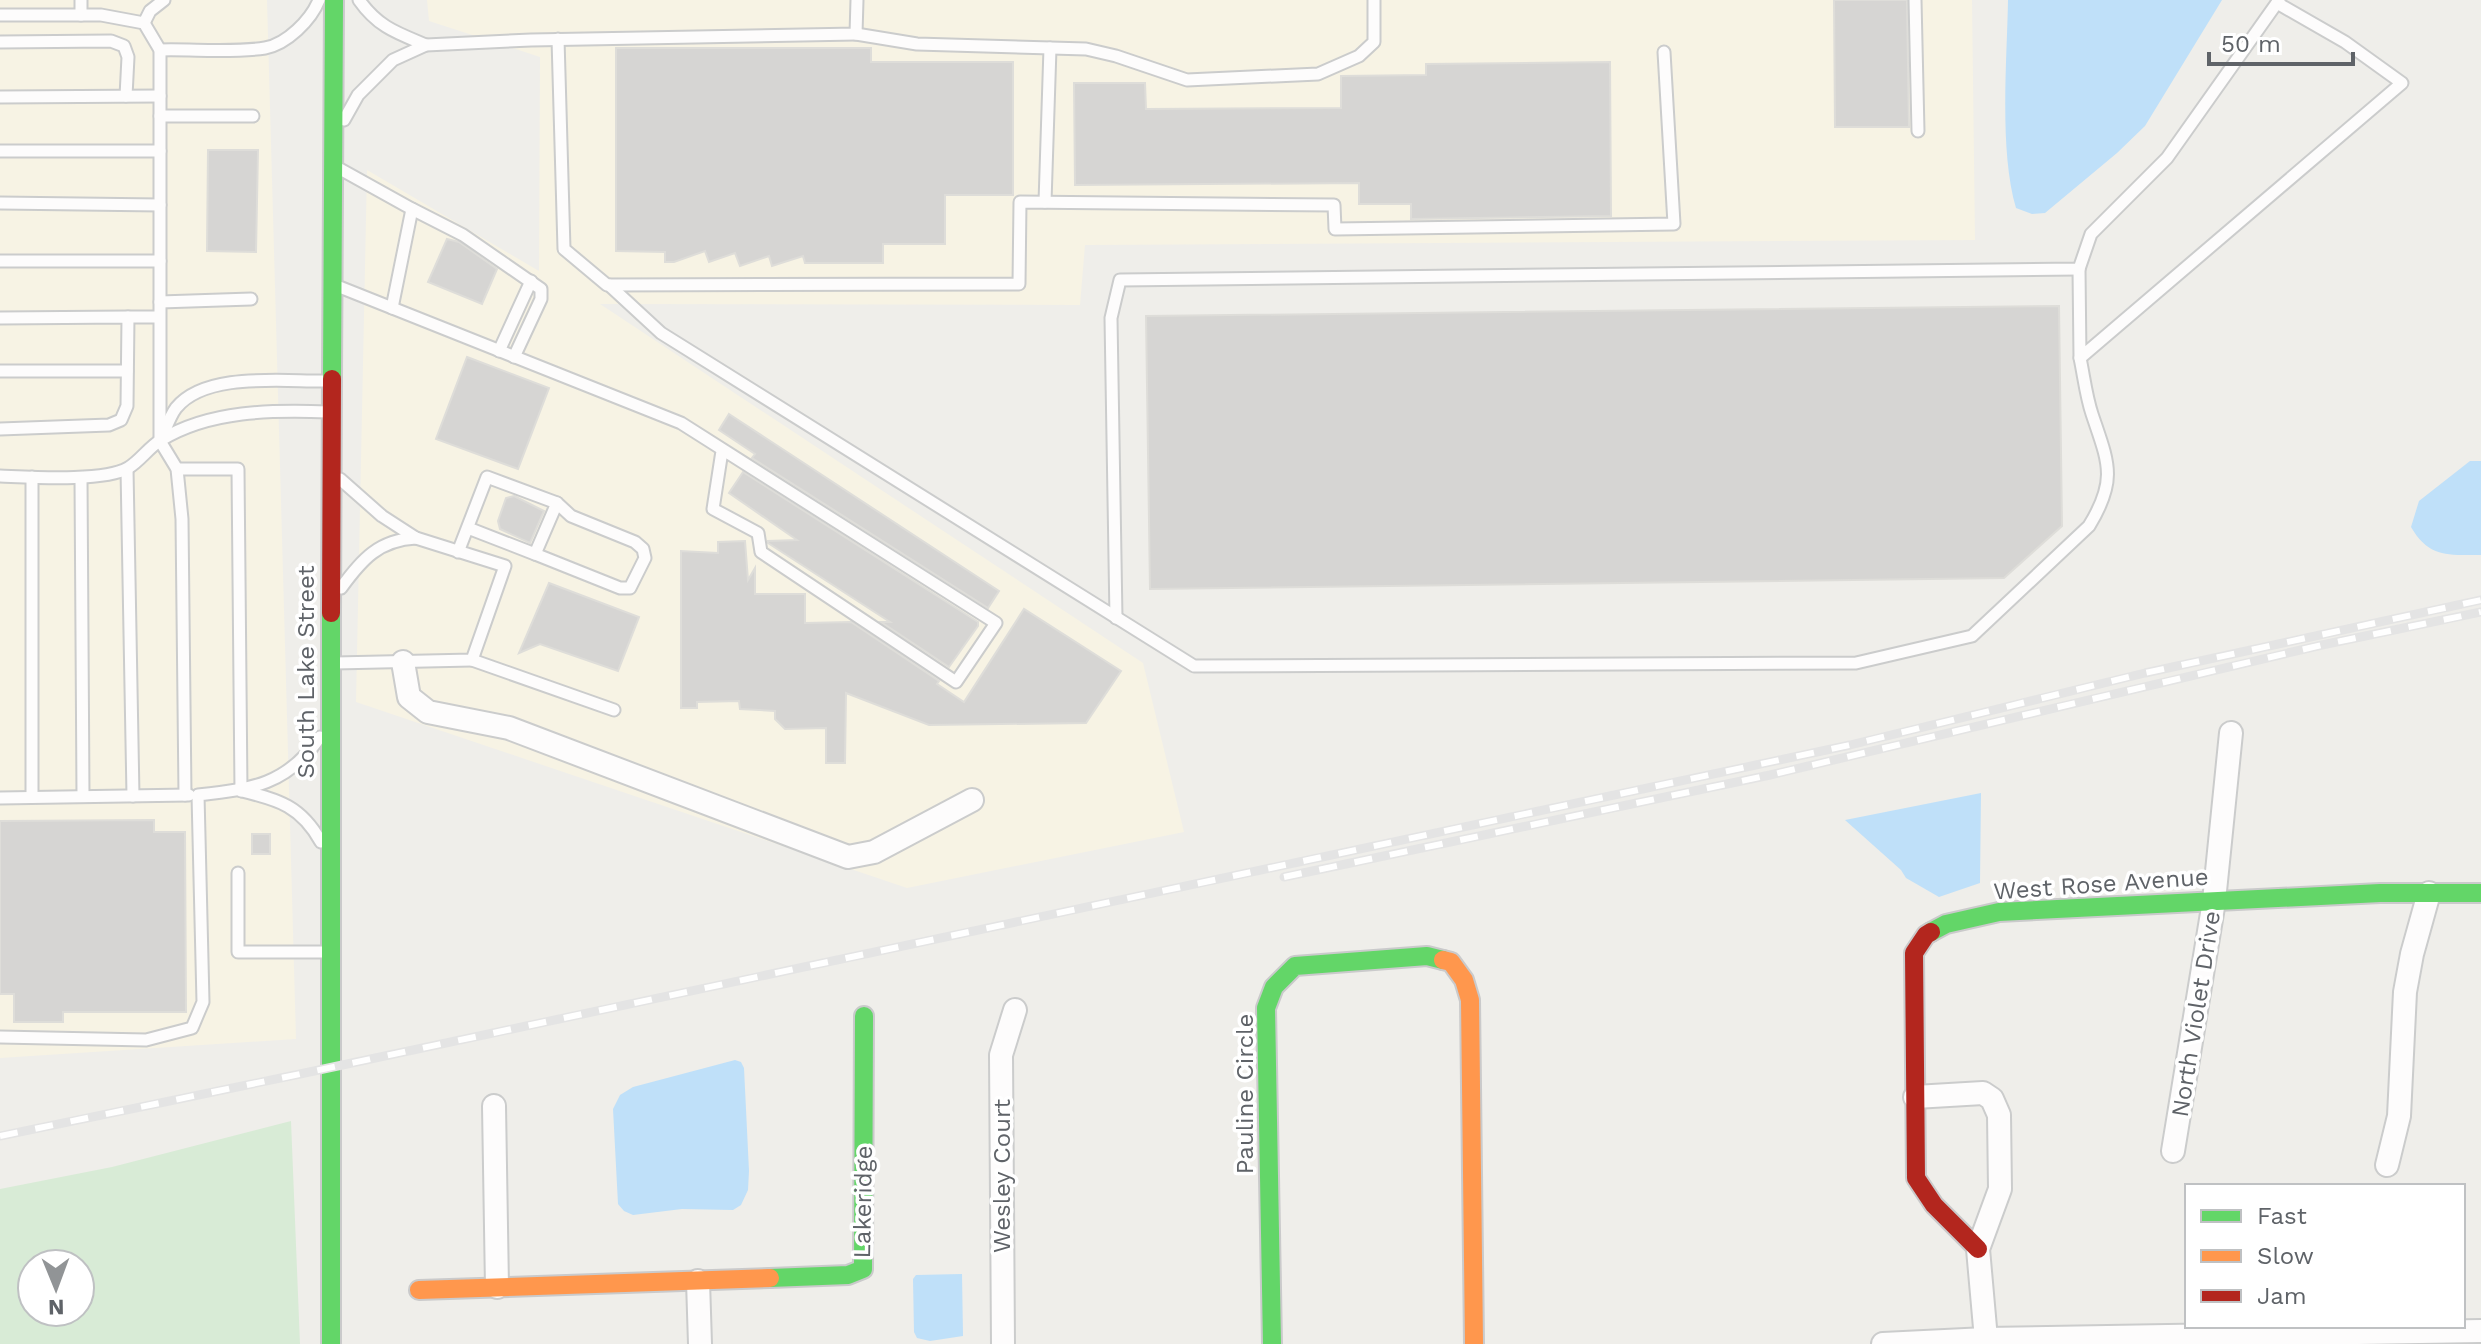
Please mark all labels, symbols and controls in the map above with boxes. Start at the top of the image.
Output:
scale bar [2209,16,2353,66]
text: 50 m [2221,30,2281,58]
street label: South Lake Street [292,565,320,779]
street label: West Rose Avenue [1993,863,2209,905]
street label: North Violet Drive [2166,909,2226,1119]
street label: Pauline Circle [1231,1014,1259,1174]
street label: Wesley Court [988,1099,1016,1253]
street label: Lakeridge [848,1145,878,1259]
legend [2185,1184,2465,1328]
text: Fast [2257,1202,2307,1230]
text: Slow [2257,1242,2314,1270]
north arrow [16,1248,96,1328]
text: Jam [2257,1282,2307,1310]
text: N [48,1295,65,1320]

